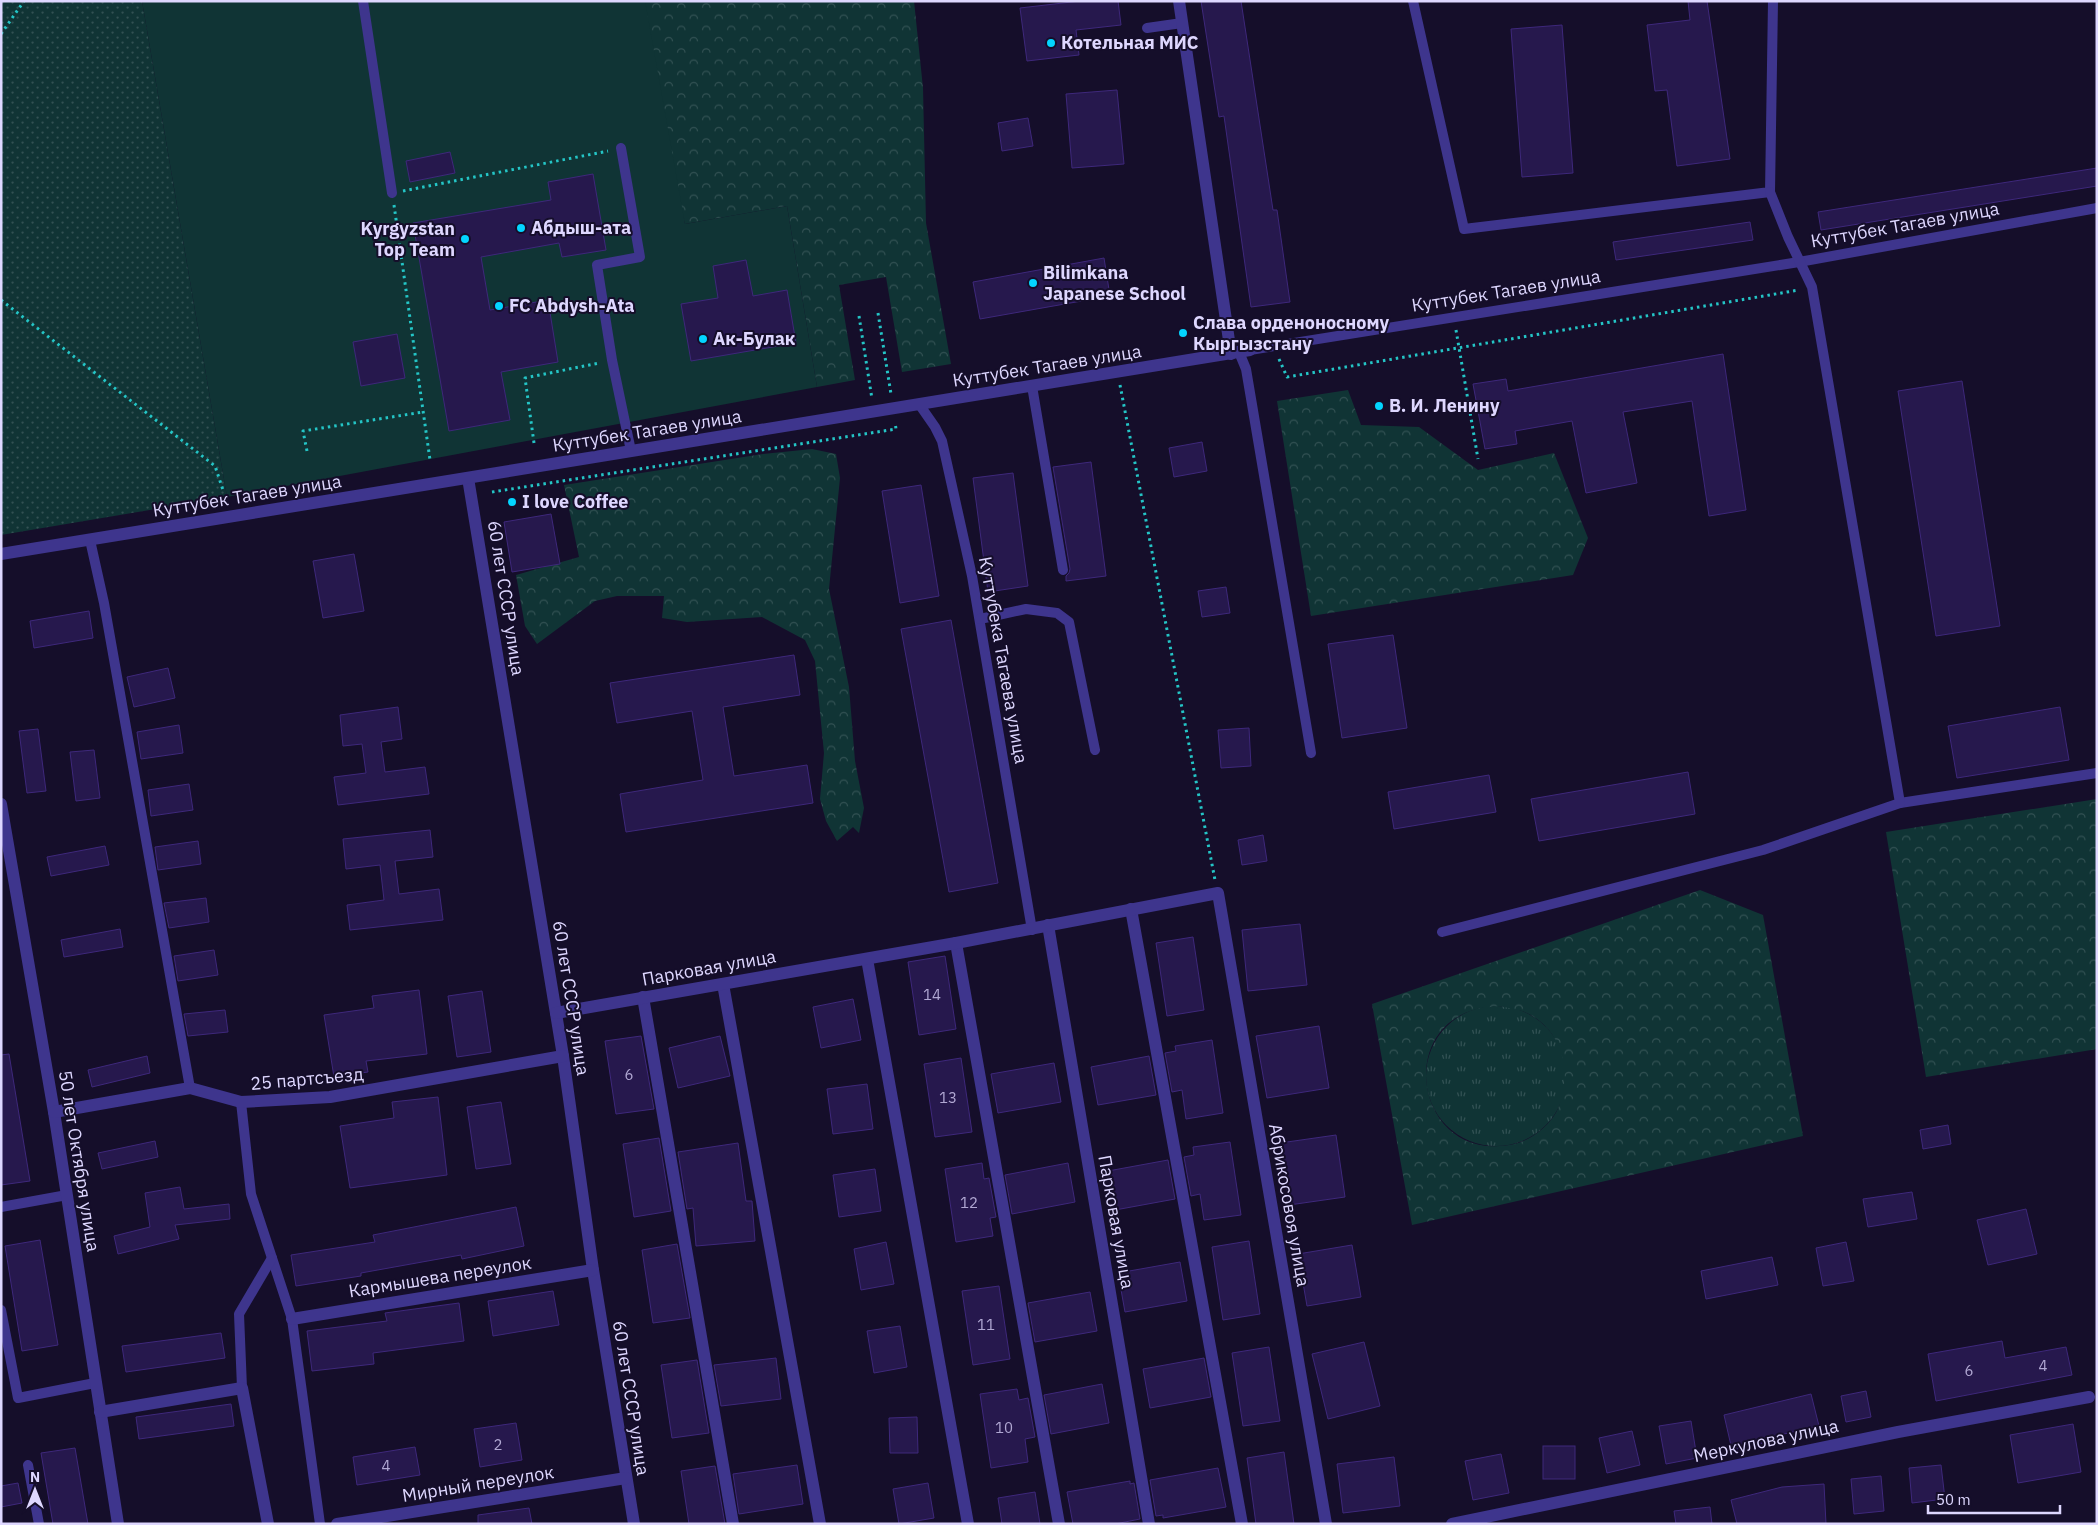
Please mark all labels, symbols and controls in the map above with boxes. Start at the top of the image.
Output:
place label: Котельная МИС [1061,31,1199,54]
marker: Котельная МИС [1045,37,1057,49]
street label: Куттубек Тагаев улица [1809,197,2001,252]
place label: Абдыш-ата [531,216,631,239]
place label: Kyrgyzstan Top Team [361,217,455,261]
marker: Абдыш-ата [515,222,527,234]
marker: Kyrgyzstan Top Team [459,233,471,245]
place label: Bilimkana Japanese School [1043,261,1186,305]
street label: Куттубек Тагаев улица [1410,264,1602,317]
marker: Bilimkana Japanese School [1027,277,1039,289]
place label: FC Abdysh-Ata [509,294,635,317]
marker: FC Abdysh-Ata [493,300,505,312]
place label: Слава орденоносному Кыргызстану [1193,311,1390,355]
place label: Ак-Булак [713,327,796,350]
marker: Слава орденоносному Кыргызстану [1177,327,1189,339]
marker: Ак-Булак [697,333,709,345]
street label: Куттубек Тагаев улица [951,339,1143,392]
place label: В. И. Ленину [1389,394,1500,417]
marker: В. И. Ленину [1373,400,1385,412]
street label: Куттубек Тагаев улица [551,404,743,457]
street label: Куттубек Тагаев улица [151,469,343,522]
place label: I love Coffee [522,490,628,513]
marker: I love Coffee [506,496,518,508]
street label: 60 лет СССР улица [483,519,530,677]
street label: Куттубека Тагаева улица [974,555,1033,766]
street label: 60 лет СССР улица [548,919,595,1077]
street label: Парковая улица [640,944,778,991]
house number: 14 [923,985,941,1004]
street label: 25 партсъезд [249,1062,365,1095]
house number: 6 [624,1065,634,1084]
street label: 50 лет Октября улица [54,1069,105,1254]
house number: 13 [939,1088,957,1107]
street label: Абрикосовоя улица [1264,1122,1315,1289]
street label: Парковая улица [1093,1153,1140,1291]
house number: 12 [960,1193,978,1212]
street label: Кармышева переулок [347,1251,533,1302]
house number: 11 [977,1315,995,1334]
street label: 60 лет СССР улица [608,1319,655,1477]
house number: 4 [2038,1356,2048,1375]
house number: 6 [1964,1361,1974,1380]
street label: Меркулова улица [1691,1414,1841,1467]
house number: 10 [995,1418,1013,1437]
house number: 2 [493,1435,503,1454]
house number: 4 [381,1456,391,1475]
street label: Мирный переулок [400,1460,556,1507]
north arrow [10,1465,60,1515]
text: N [30,1468,40,1486]
scale bar [1928,1482,2060,1514]
text: 50 m [1936,1490,1971,1509]

